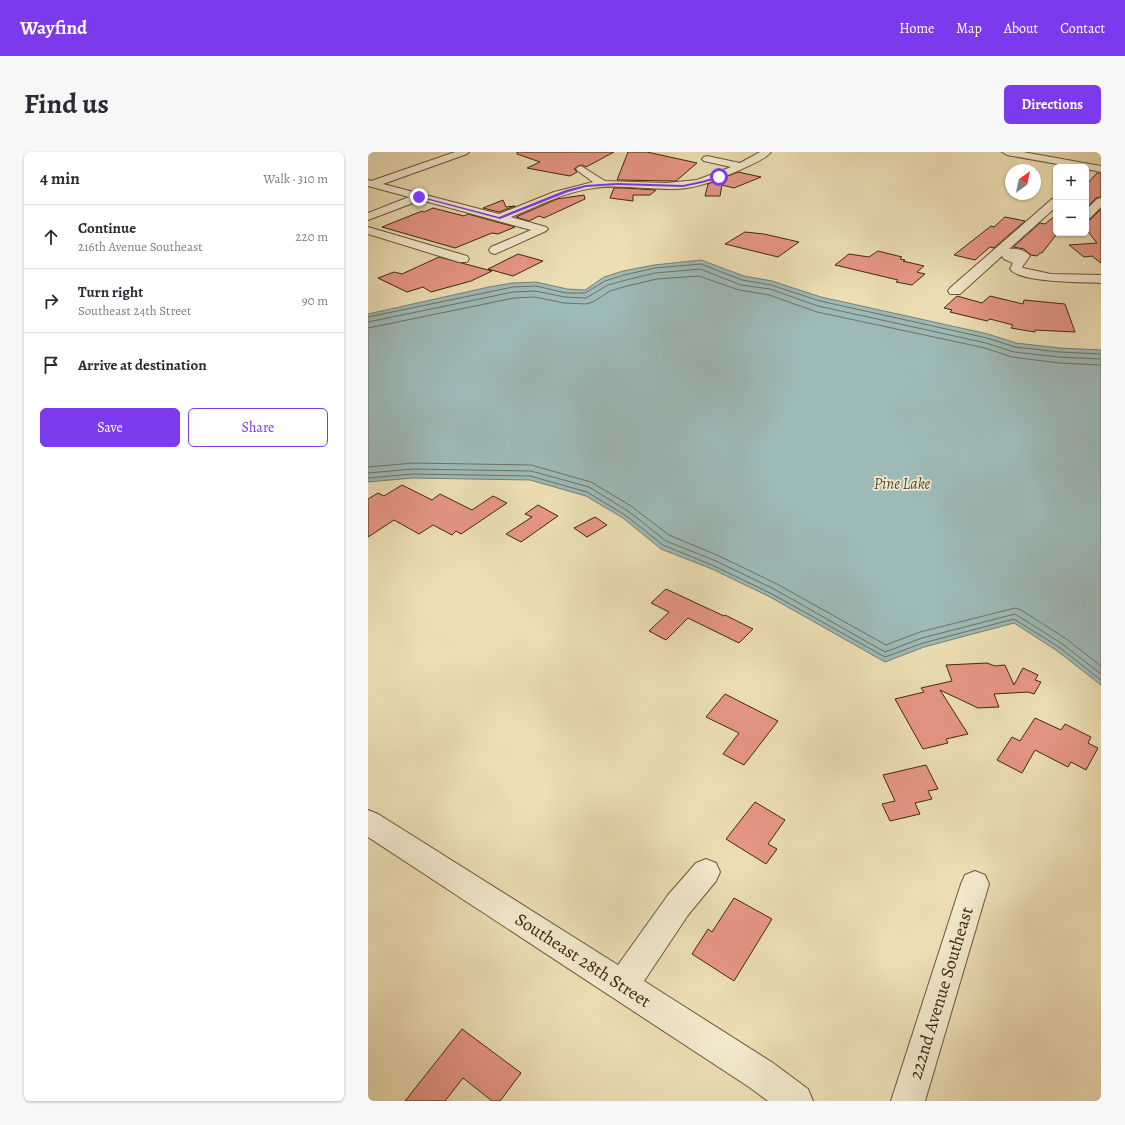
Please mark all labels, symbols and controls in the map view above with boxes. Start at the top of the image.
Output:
text: Wayfind [20,15,87,41]
text: Home [899,19,934,38]
text: Map [956,19,982,38]
text: About [1004,19,1038,38]
text: Contact [1060,19,1105,38]
text: Find us [24,85,109,123]
button: Directions [1004,85,1101,124]
north arrow [1005,164,1041,200]
map controls [1053,164,1089,236]
button: + [1053,164,1089,200]
text: 4 min [40,167,80,190]
route start [710,168,728,186]
text: Walk · 310 m [263,170,328,187]
route end [410,188,428,206]
button: − [1053,200,1089,236]
text: Continue [78,218,136,238]
icon: ahead [40,226,62,248]
text: 220 m [295,228,328,245]
text: 216th Avenue Southeast [78,238,203,255]
text: Turn right [78,282,143,302]
icon: right [40,290,62,312]
text: 90 m [302,292,328,309]
text: Southeast 24th Street [78,302,191,319]
icon: arrive [40,354,62,376]
text: Arrive at destination [78,355,207,375]
button: Save [40,408,180,447]
button: Share [188,408,328,447]
water label: Pine Lake [874,473,931,495]
street label: 222nd Avenue Southeast [903,904,979,1082]
street label: Southeast 28th Street [511,907,656,1013]

